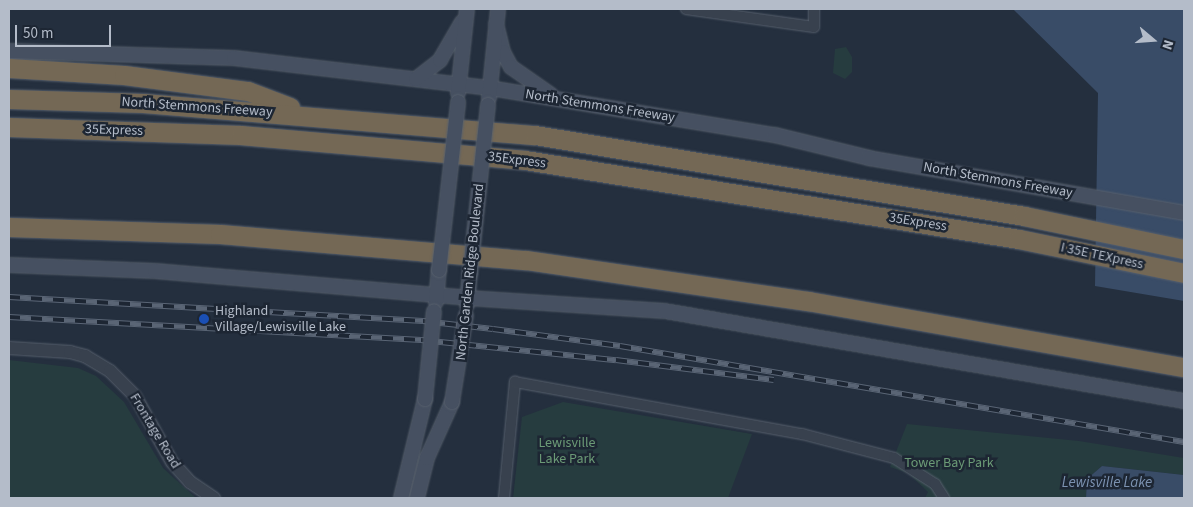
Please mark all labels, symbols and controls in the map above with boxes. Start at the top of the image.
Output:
scale bar [18,15,114,47]
north arrow [1128,15,1178,65]
text: 50 m [23,23,53,44]
text: N [1156,37,1178,52]
street label: North Stemmons Freeway [524,86,676,126]
street label: North Stemmons Freeway [121,93,273,121]
street label: 35Express [85,121,143,139]
street label: 35Express [487,148,547,172]
street label: North Stemmons Freeway [922,159,1074,201]
street label: North Garden Ridge Boulevard [452,183,488,361]
street label: 35Express [888,209,948,235]
street label: I 35E TEXpress [1059,239,1145,273]
place label: Highland Village/Lewisville Lake [215,303,346,336]
marker: Highland Village/Lewisville Lake [197,312,211,326]
street label: Frontage Road [126,390,184,472]
park label: Lewisville Lake Park [538,435,596,468]
park label: Tower Bay Park [904,455,994,471]
water label: Lewisville Lake [1062,474,1152,492]

